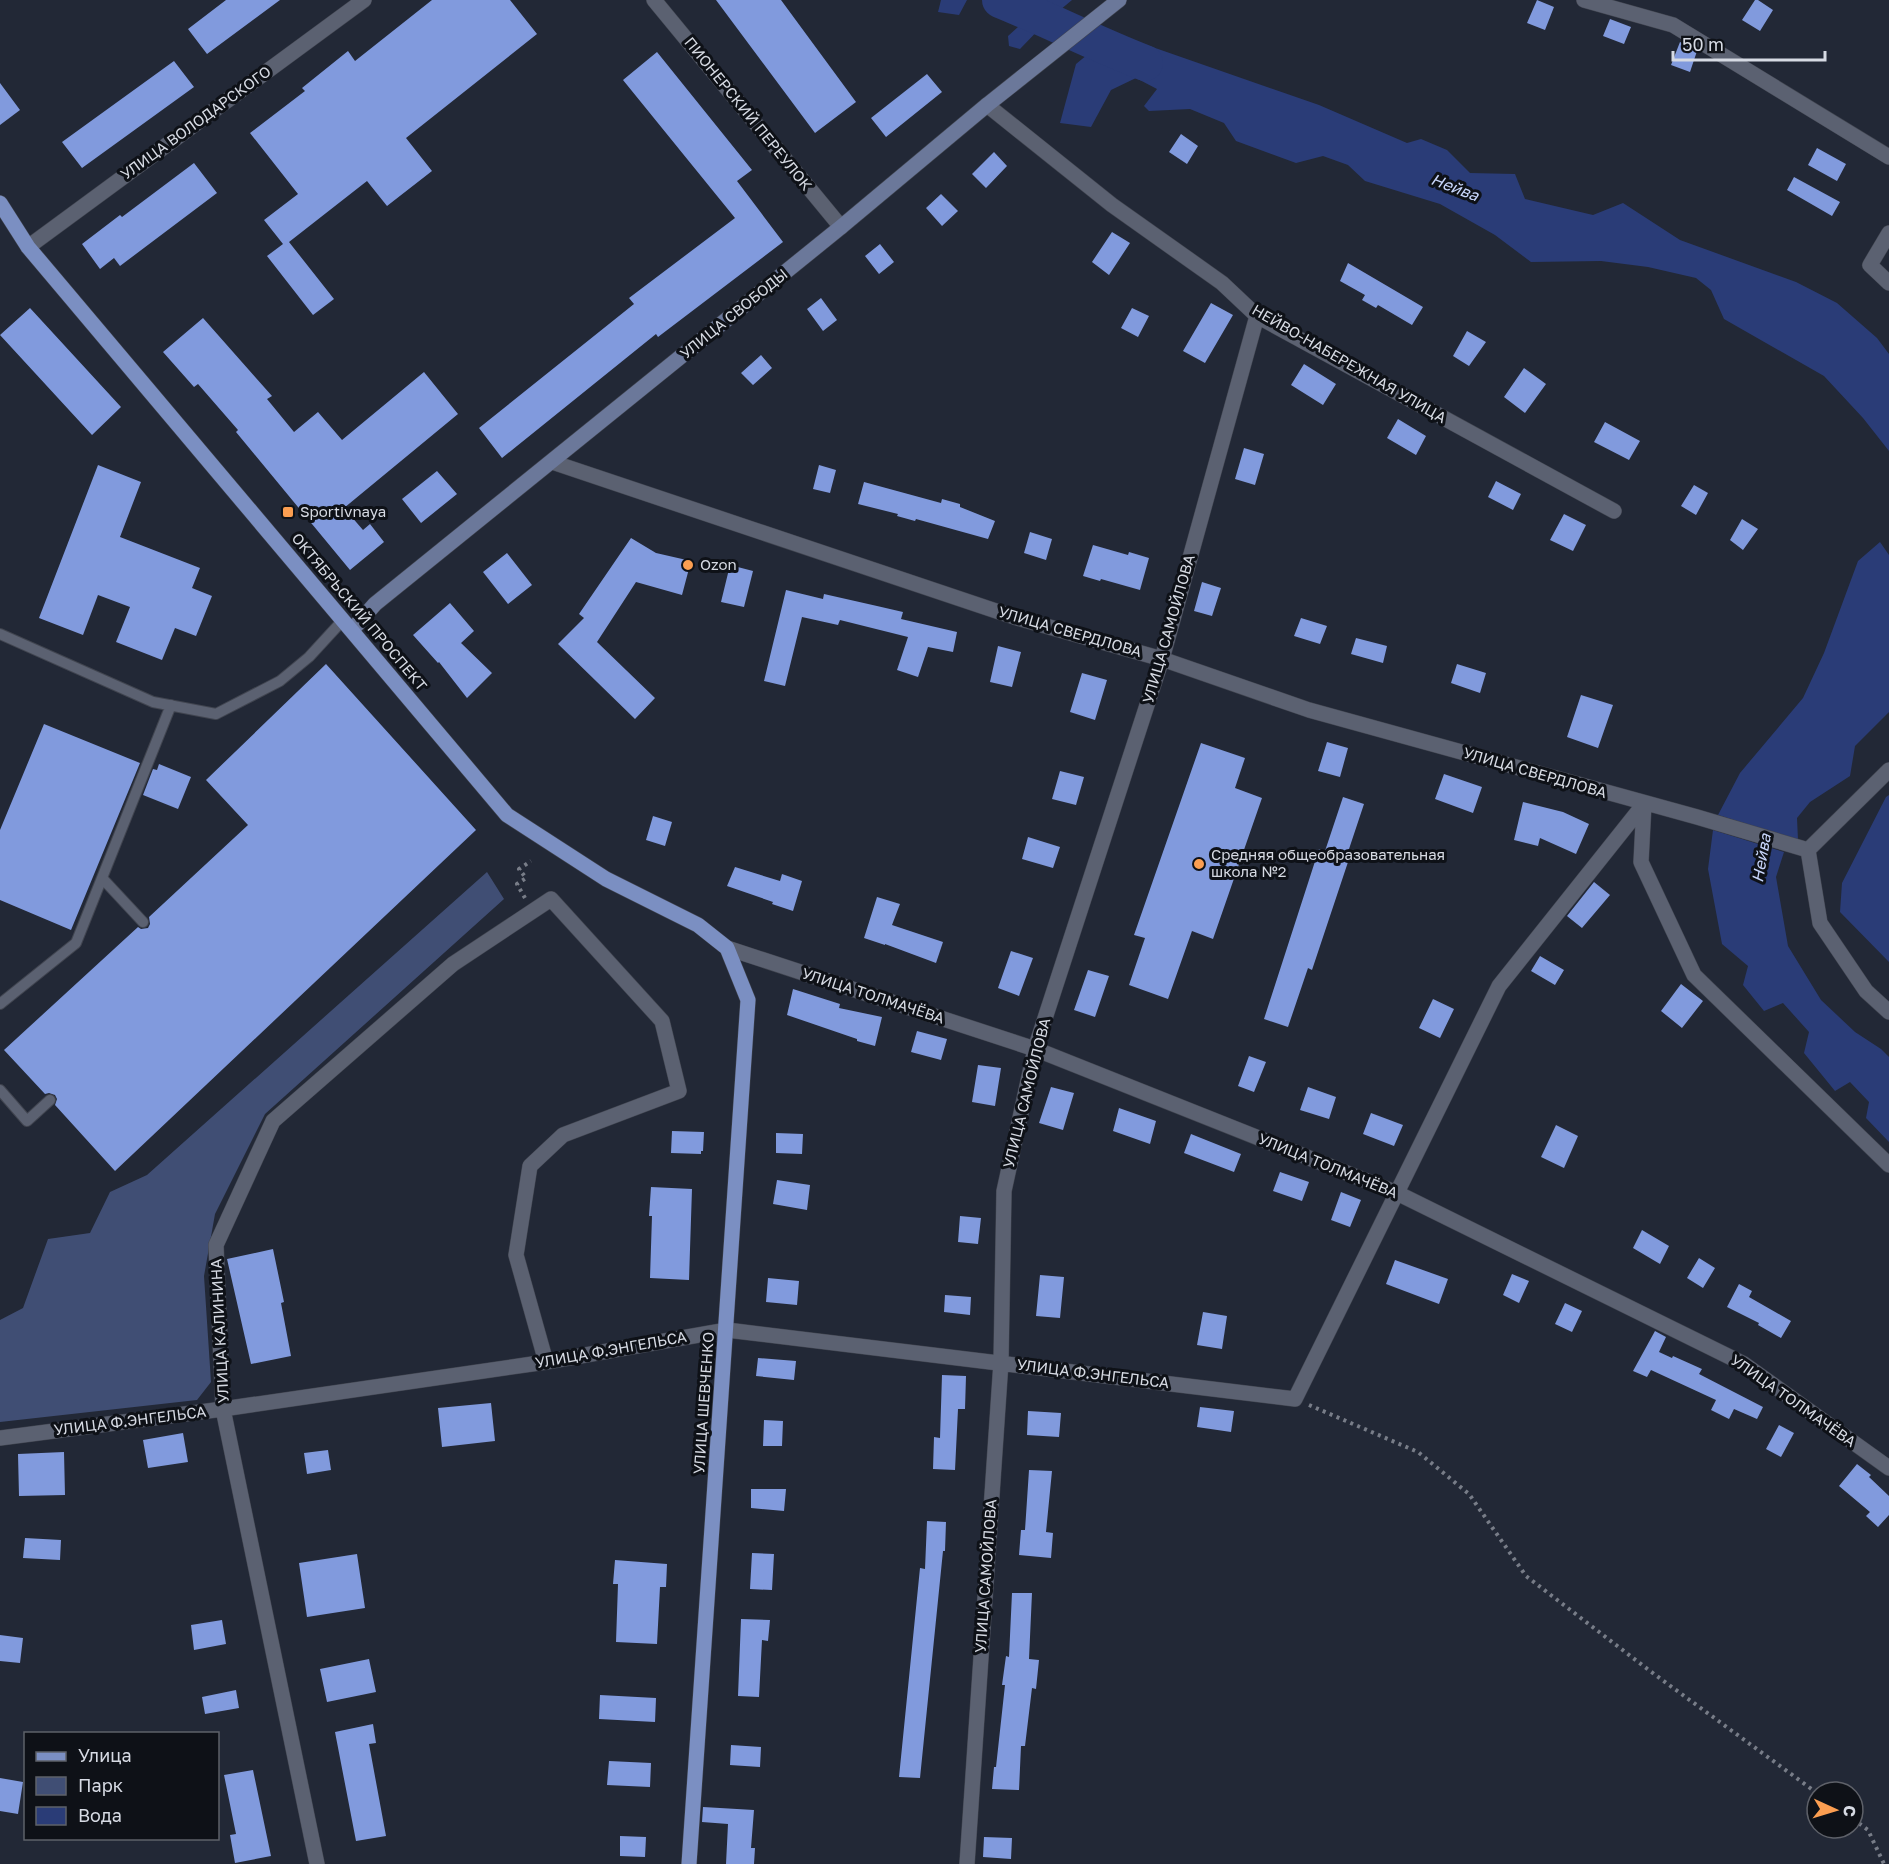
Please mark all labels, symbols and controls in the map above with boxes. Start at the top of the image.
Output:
scale bar [1673,24,1824,62]
street label: ПИОНЕРСКИЙ ПЕРЕУЛОК [681,33,817,194]
text: 50 m [1682,33,1724,55]
street label: УЛИЦА ВОЛОДАРСКОГО [117,62,274,183]
water label: Нейва [1428,169,1482,206]
street label: УЛИЦА СВОБОДЫ [676,264,791,362]
street label: НЕЙВО-НАБЕРЕЖНАЯ УЛИЦА [1249,300,1450,426]
place label: Sportivnaya [300,502,386,520]
marker: Sportivnaya [281,505,295,519]
street label: ОКТЯБРЬСКИЙ ПРОСПЕКТ [288,529,431,694]
street label: УЛИЦА САМОЙЛОВА [1138,552,1198,705]
place label: Ozon [700,555,737,573]
marker: Ozon [681,558,695,572]
street label: УЛИЦА СВЕРДЛОВА [996,602,1144,660]
street label: УЛИЦА СВЕРДЛОВА [1461,743,1609,801]
water label: Нейва [1747,831,1775,884]
place label: Средняя общеобразовательная школа №2 [1211,845,1445,880]
marker: Средняя общеобразовательная школа №2 [1192,857,1206,871]
street label: УЛИЦА ТОЛМАЧЁВА [800,963,947,1027]
street label: УЛИЦА САМОЙЛОВА [999,1016,1053,1170]
street label: УЛИЦА ТОЛМАЧЁВА [1256,1129,1401,1201]
street label: УЛИЦА КАЛИНИНА [206,1258,232,1404]
street label: УЛИЦА Ф.ЭНГЕЛЬСА [534,1327,688,1371]
street label: УЛИЦА ШЕВЧЕНКО [689,1331,717,1475]
street label: УЛИЦА ТОЛМАЧЁВА [1727,1350,1860,1450]
street label: УЛИЦА Ф.ЭНГЕЛЬСА [1016,1355,1170,1391]
street label: УЛИЦА Ф.ЭНГЕЛЬСА [53,1402,207,1438]
street label: УЛИЦА САМОЙЛОВА [971,1498,999,1653]
legend [24,1732,219,1840]
text: Улица [78,1744,132,1766]
text: Парк [78,1774,123,1796]
north arrow [1805,1780,1865,1840]
text: Вода [78,1804,122,1826]
text: С [1840,1805,1860,1817]

